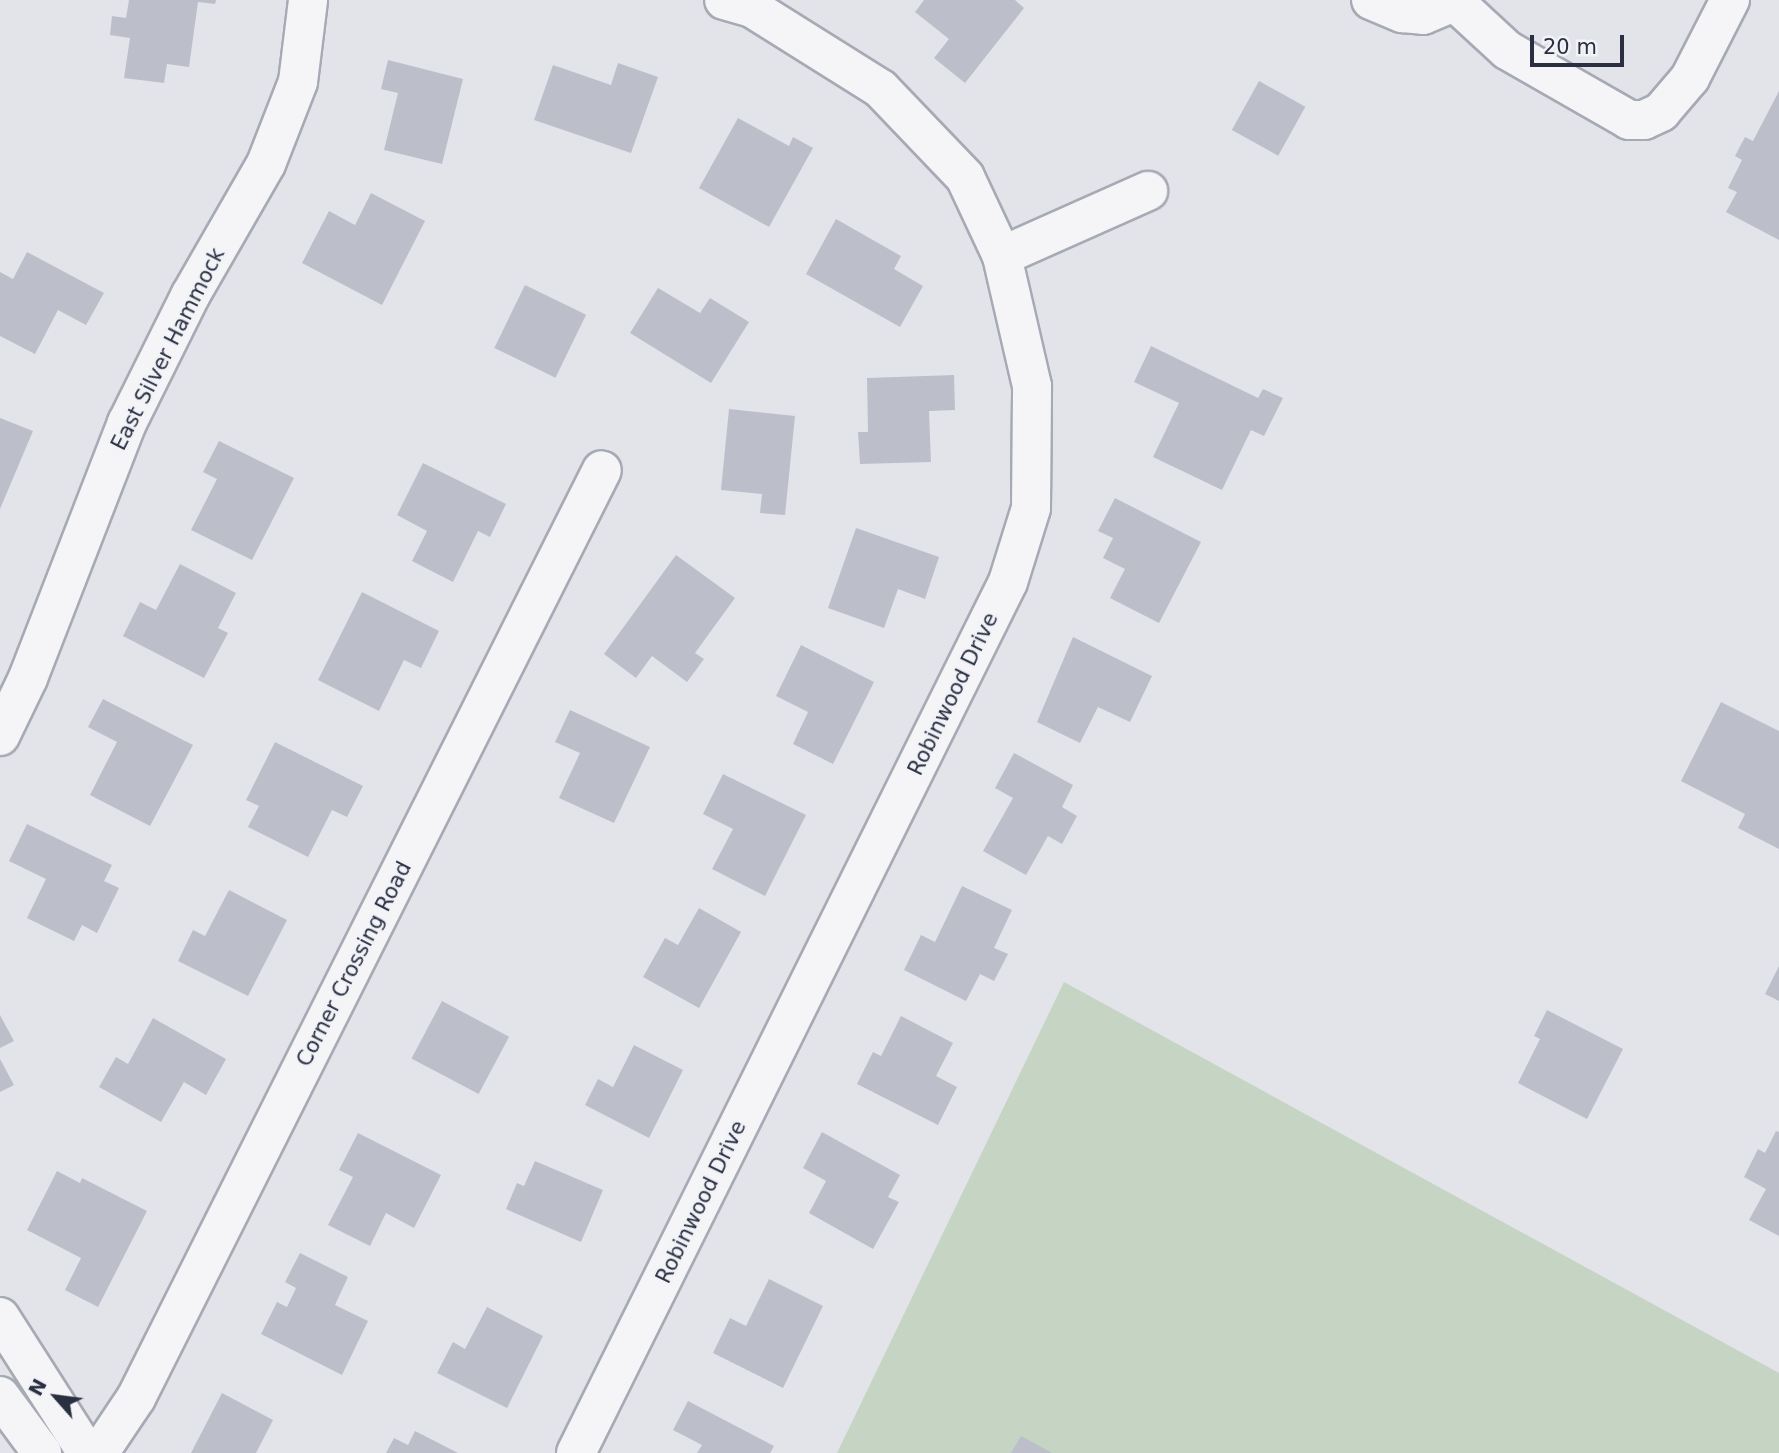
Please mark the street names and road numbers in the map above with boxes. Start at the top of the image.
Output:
street label: East Silver Hammock [106,244,230,454]
street label: Robinwood Drive [903,609,1003,779]
street label: Corner Crossing Road [291,857,417,1071]
street label: Robinwood Drive [651,1117,751,1287]

